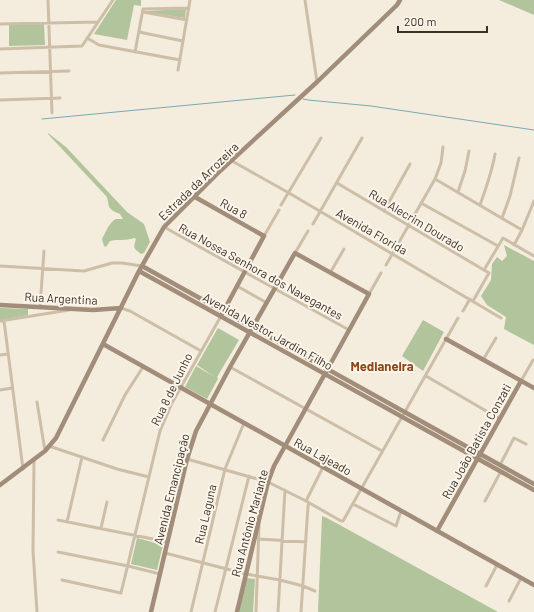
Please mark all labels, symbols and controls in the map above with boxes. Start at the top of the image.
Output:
scale bar [398,8,487,34]
text: 200 m [404,14,436,28]
street label: Estrada da Arrozeira [155,139,241,223]
street label: Rua Alecrim Dourado [367,186,467,254]
street label: Rua 8 [218,195,250,221]
street label: Avenida Florida [334,205,410,257]
street label: Rua Nossa Senhora dos Navegantes [177,220,346,322]
street label: Rua Argentina [24,289,98,307]
street label: Avenida Nestor Jardim Filho [201,289,335,373]
street label: Rua 8 de Junho [147,350,195,428]
district label: Medianeira [350,358,414,374]
street label: Rua João Batista Conzati [438,381,514,501]
street label: Avenida Emancipação [150,432,192,546]
street label: Rua Lajeado [292,434,354,478]
street label: Rua Antônio Mariante [228,468,270,578]
street label: Rua Laguna [191,483,219,545]

